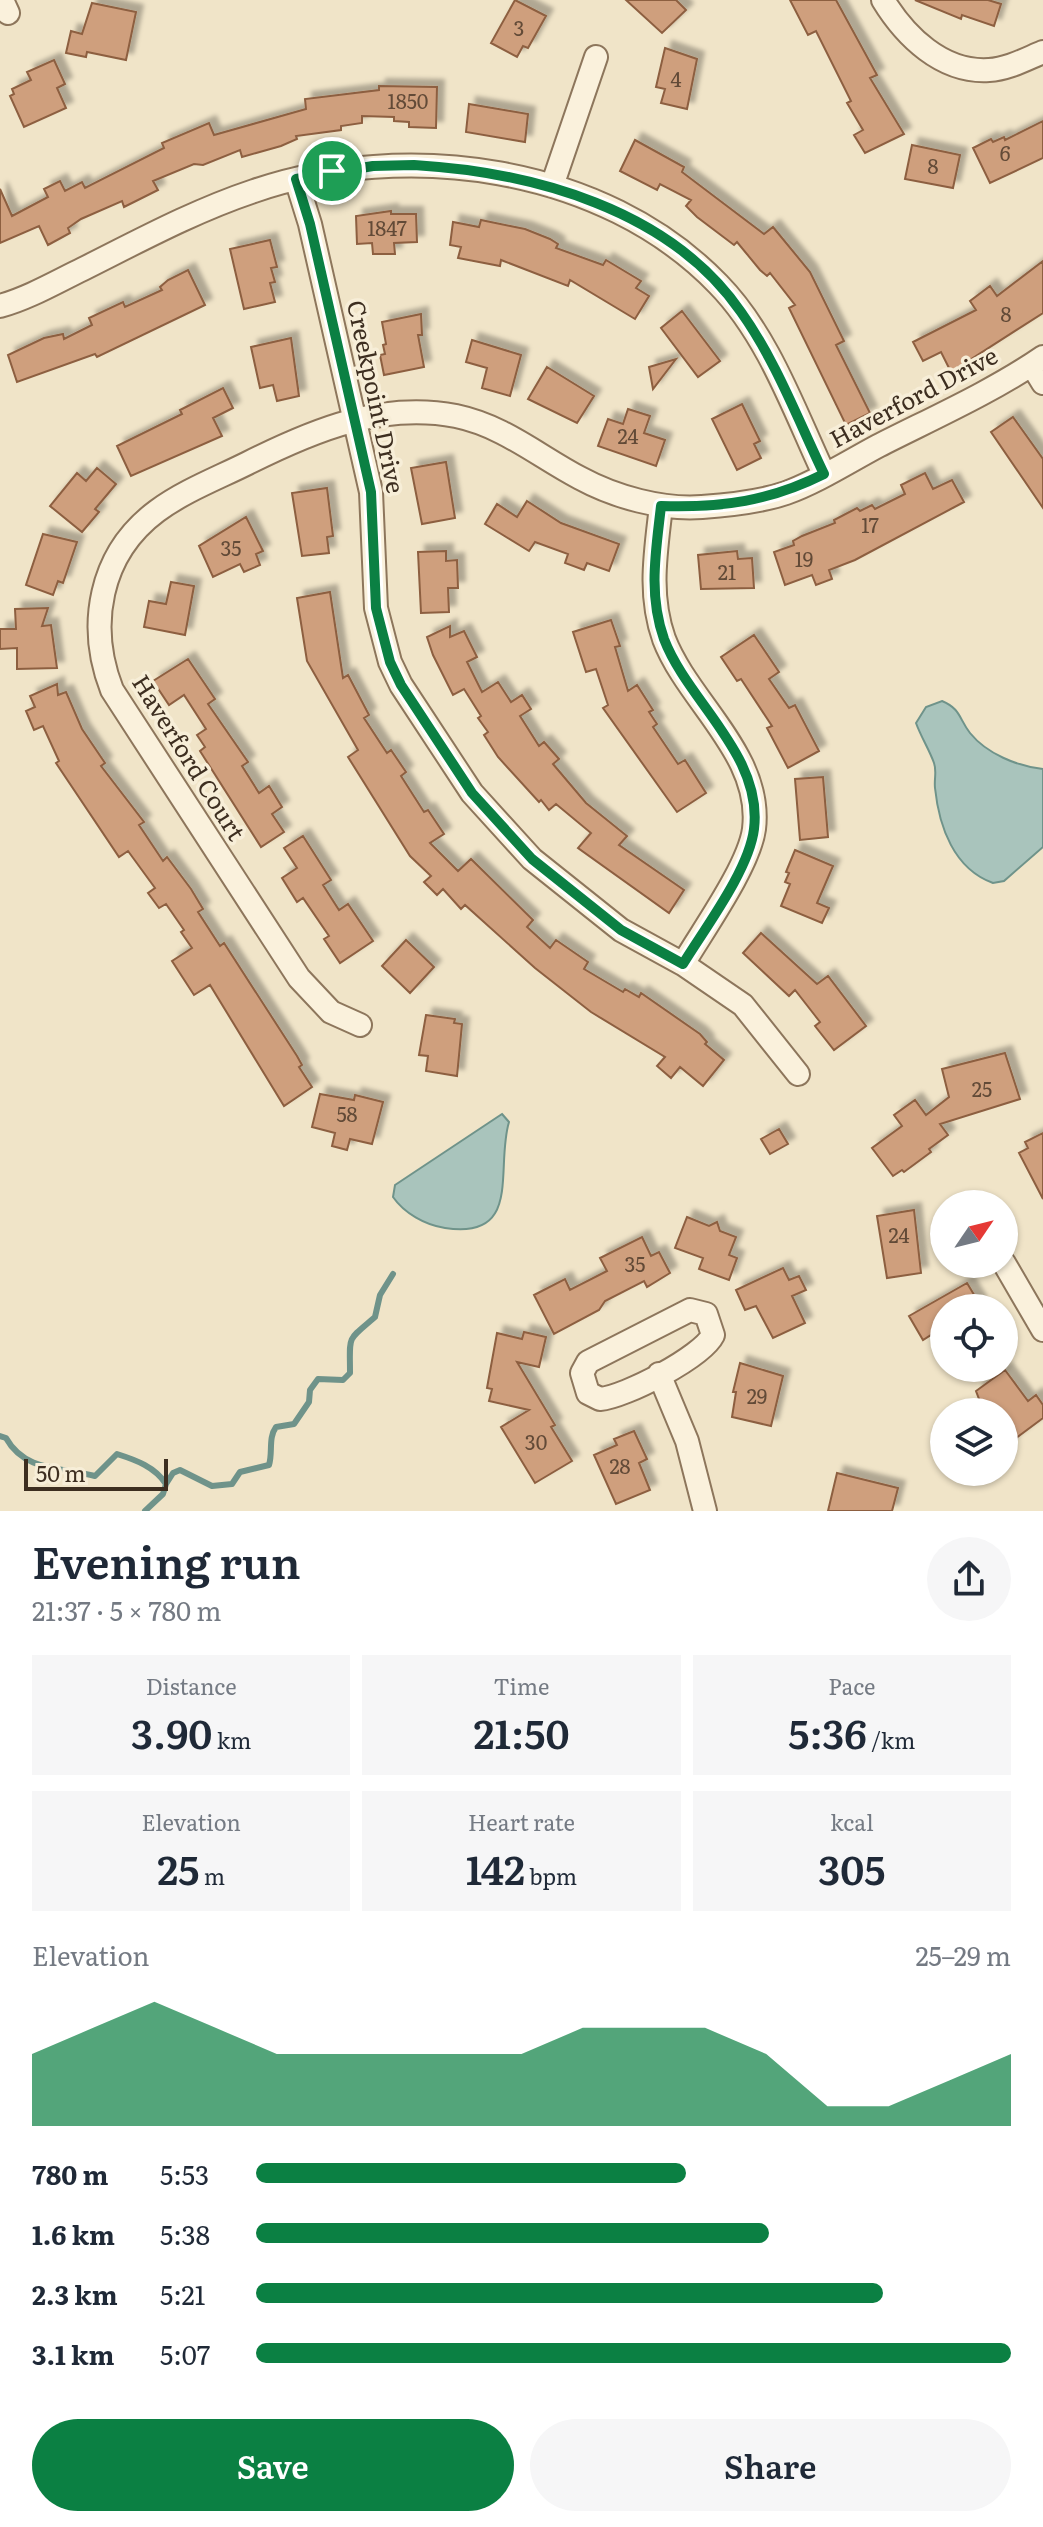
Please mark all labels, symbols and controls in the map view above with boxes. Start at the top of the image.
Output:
house number: 3 [514,12,524,42]
house number: 4 [670,63,682,93]
house number: 1850 [388,85,428,115]
pin [298,137,366,205]
house number: 6 [1000,137,1011,167]
icon: arrive [310,149,354,193]
house number: 8 [927,150,939,180]
house number: 1847 [367,212,407,242]
street label: Creekpoint Drive [340,297,415,496]
house number: 8 [1000,298,1012,328]
street label: Haverford Drive [823,337,1003,455]
house number: 24 [617,420,639,450]
house number: 17 [861,509,879,539]
house number: 35 [221,532,241,562]
house number: 19 [795,543,813,573]
house number: 21 [718,556,736,586]
street label: Haverford Court [125,667,255,847]
house number: 25 [972,1073,992,1103]
house number: 58 [336,1098,358,1128]
north arrow [930,1190,1018,1278]
map controls [930,1190,1018,1486]
house number: 24 [888,1219,910,1249]
house number: 35 [625,1248,645,1278]
button: locate [930,1294,1018,1382]
house number: 29 [747,1380,767,1410]
button: layers [930,1398,1018,1486]
house number: 30 [525,1426,547,1456]
house number: 28 [609,1450,631,1480]
scale bar [24,1455,168,1491]
text: 50 m [36,1456,86,1489]
text: Evening run [32,1527,301,1593]
button: share [927,1537,1011,1621]
text: 21:37 · 5 × 780 m [32,1590,221,1629]
text: Distance [146,1669,237,1702]
text: Time [494,1669,549,1702]
text: Pace [828,1669,875,1702]
text: 3.90 [131,1702,212,1761]
text: 21:50 [474,1702,569,1761]
text: 5:36 [788,1702,867,1761]
text: km [212,1723,251,1756]
text: /km [867,1723,915,1756]
text: Elevation [141,1805,241,1838]
text: Heart rate [468,1805,575,1838]
text: kcal [830,1805,874,1838]
text: 25 [157,1838,199,1897]
text: 142 [466,1838,525,1897]
text: 305 [818,1838,885,1897]
text: m [199,1859,225,1892]
text: bpm [525,1859,577,1892]
text: Elevation [32,1935,150,1974]
text: 25–29 m [915,1935,1011,1974]
text: 780 m [32,2154,109,2193]
text: 5:53 [160,2154,209,2193]
text: 1.6 km [32,2214,115,2253]
text: 5:38 [160,2214,210,2253]
text: 2.3 km [32,2274,118,2313]
text: 5:21 [160,2274,205,2313]
text: 3.1 km [32,2334,114,2373]
text: 5:07 [160,2334,210,2373]
button: Save [32,2419,514,2511]
button: Share [530,2419,1011,2511]

